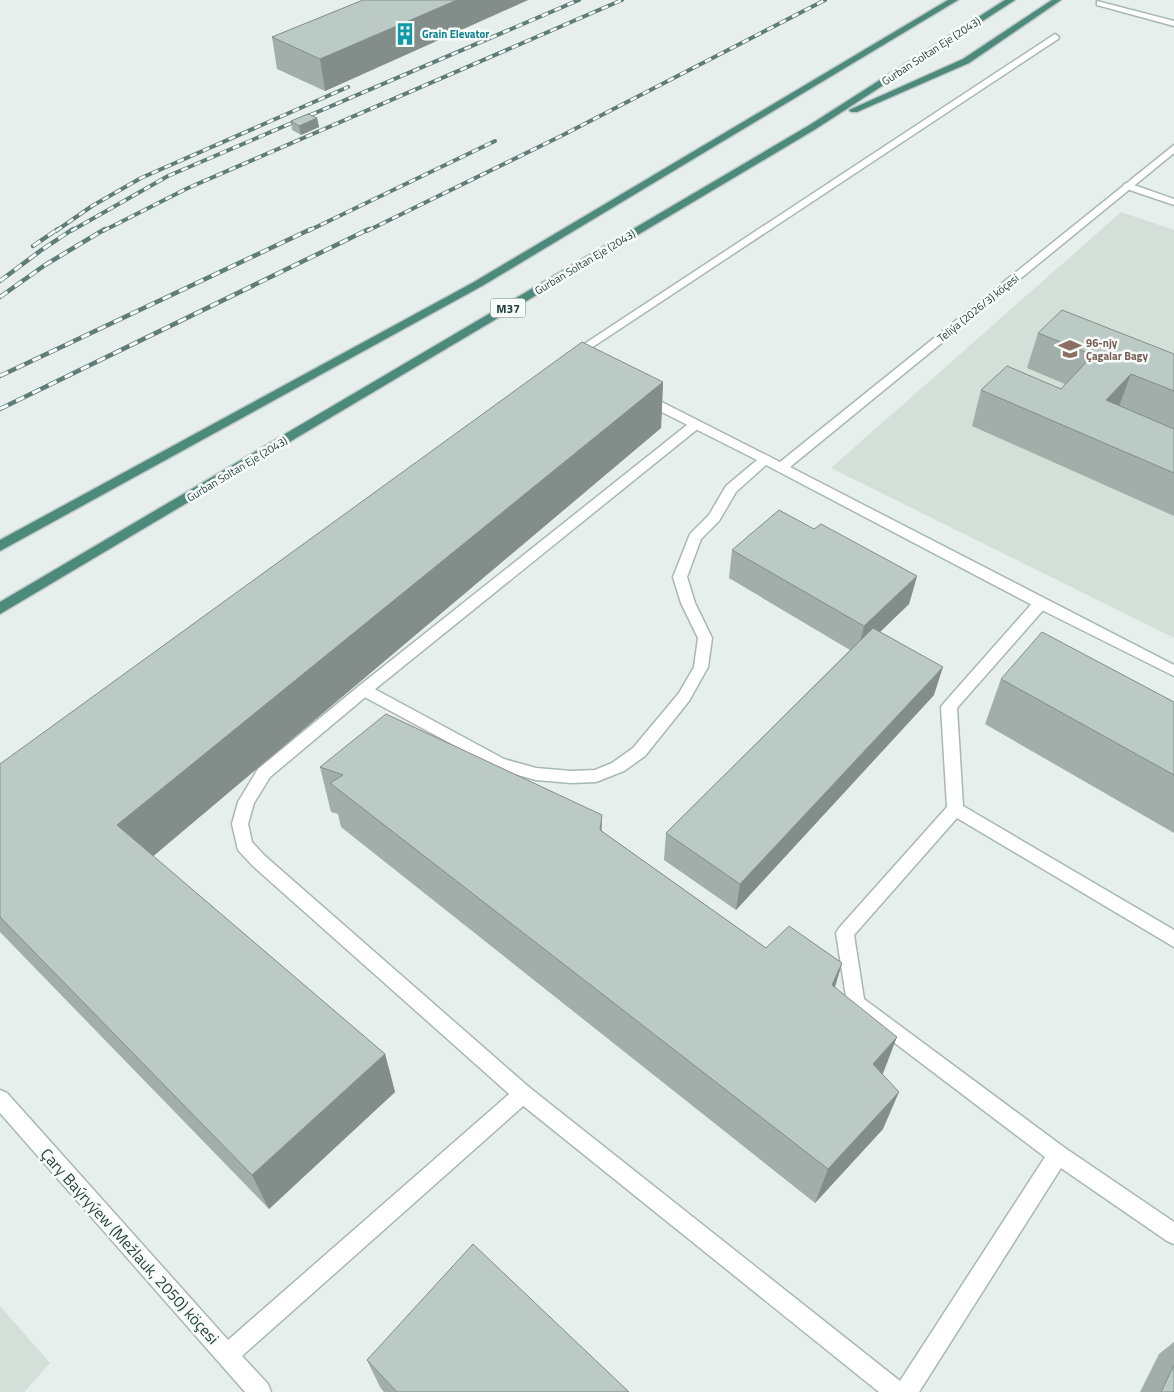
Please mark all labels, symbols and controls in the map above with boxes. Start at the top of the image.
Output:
street label: Gurban Soltan Eje (2043) [878,13,984,89]
building icon: Grain Elevator [392,21,418,47]
place label: Grain Elevator [422,26,489,42]
street label: Gurban Soltan Eje (2043) [532,225,638,298]
street label: Teliýa (2026/3) köçesi [934,270,1022,346]
road number: M37 [490,298,526,318]
place label: 96-njy Çagalar Bagy [1086,335,1148,364]
school or university icon: 96-njy Çagalar Bagy [1057,336,1083,362]
street label: Gurban Soltan Eje (2043) [184,432,290,505]
street label: Çary Baýryýew (Mežlauk, 2050) köçesi [35,1143,225,1349]

